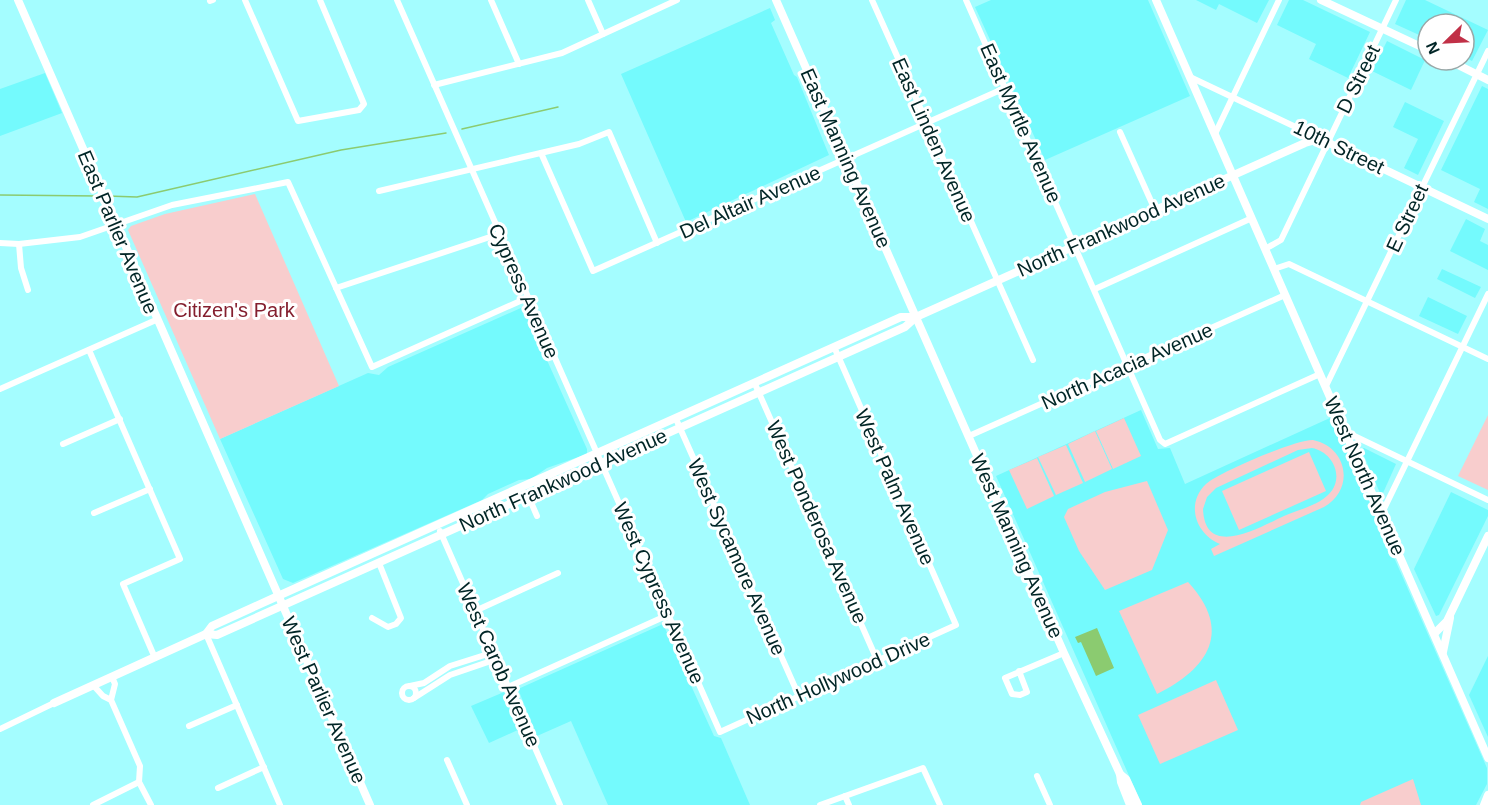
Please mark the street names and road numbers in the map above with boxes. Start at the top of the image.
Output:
street label: East Myrtle Avenue [976,40,1066,206]
street label: D Street [1332,41,1384,117]
street label: East Linden Avenue [888,54,980,226]
street label: East Manning Avenue [796,65,896,251]
street label: 10th Street [1290,116,1388,179]
street label: East Parlier Avenue [74,147,162,317]
street label: Del Altair Avenue [676,161,824,243]
street label: North Frankwood Avenue [1014,169,1228,281]
street label: E Street [1382,180,1432,255]
street label: Cypress Avenue [484,220,564,362]
street label: North Acacia Avenue [1038,318,1216,414]
street label: West North Avenue [1320,393,1410,559]
street label: West Palm Avenue [851,406,939,568]
street label: West Ponderosa Avenue [762,417,872,627]
street label: North Frankwood Avenue [456,424,670,536]
street label: West Manning Avenue [966,450,1068,642]
street label: West Sycamore Avenue [684,455,790,659]
street label: West Cypress Avenue [609,499,709,687]
street label: West Carob Avenue [453,580,545,750]
street label: West Parlier Avenue [277,613,371,787]
street label: North Hollywood Drive [743,627,933,729]

